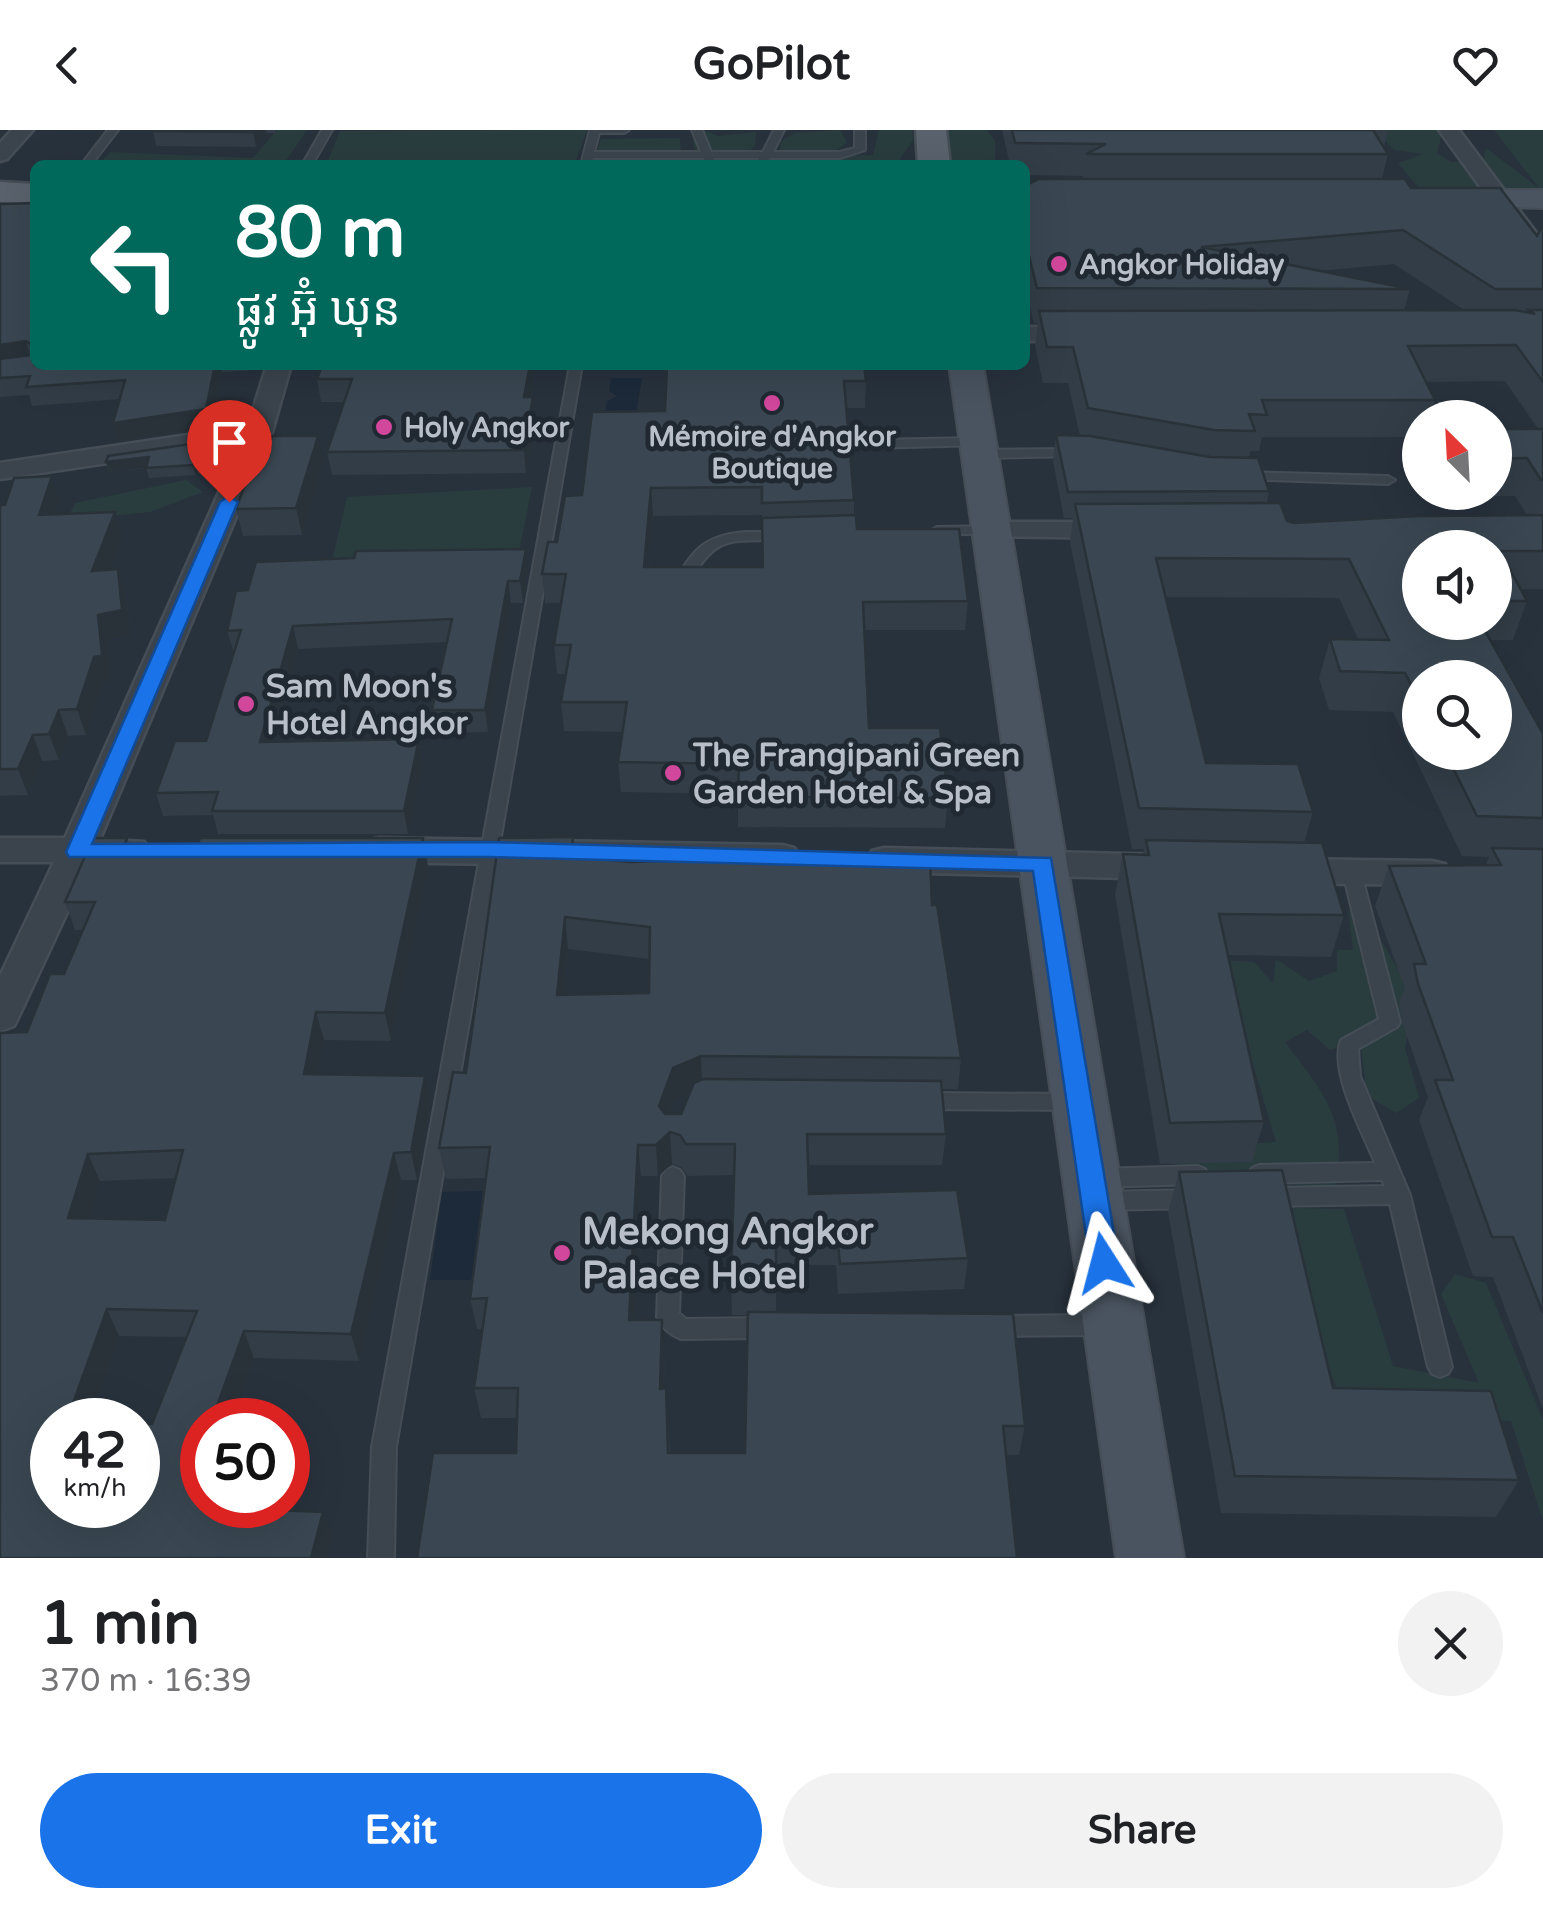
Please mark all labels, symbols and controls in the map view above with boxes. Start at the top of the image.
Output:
icon: back [40,38,95,93]
text: GoPilot [693,38,850,92]
icon: heart [1448,38,1503,93]
text: 80 m [235,192,405,276]
icon: left [70,200,200,330]
place label: Angkor Holiday [1079,248,1284,282]
marker: Angkor Holiday [1048,253,1070,275]
text: ផ្លូវ អ៊ុំ ឃុន [235,284,401,338]
marker: Mémoire d'Angkor Boutique [761,392,783,414]
pin [187,400,272,503]
north arrow [1402,400,1512,510]
map controls [1402,400,1512,770]
place label: Holy Angkor [404,411,571,445]
icon: arrive [202,415,257,470]
marker: Holy Angkor [373,416,395,438]
place label: Mémoire d'Angkor Boutique [648,420,897,486]
button: sound [1402,530,1512,640]
button: search [1402,660,1512,770]
place label: Sam Moon's Hotel Angkor [266,668,468,743]
marker: Sam Moon's Hotel Angkor [235,693,257,715]
place label: The Frangipani Green Garden Hotel & Spa [692,737,1020,812]
marker: The Frangipani Green Garden Hotel & Spa [662,762,684,784]
place label: Mekong Angkor Palace Hotel [582,1209,874,1299]
position arrow [1052,1211,1156,1315]
marker: Mekong Angkor Palace Hotel [551,1242,573,1264]
speed limit sign: 50 [180,1398,310,1528]
text: 42 [64,1421,126,1481]
text: km/h [64,1473,126,1503]
text: 1 min [40,1588,200,1660]
button: close [1398,1591,1503,1696]
text: 370 m · 16:39 [40,1662,252,1700]
button: Exit [40,1773,762,1888]
button: Share [782,1773,1503,1888]

